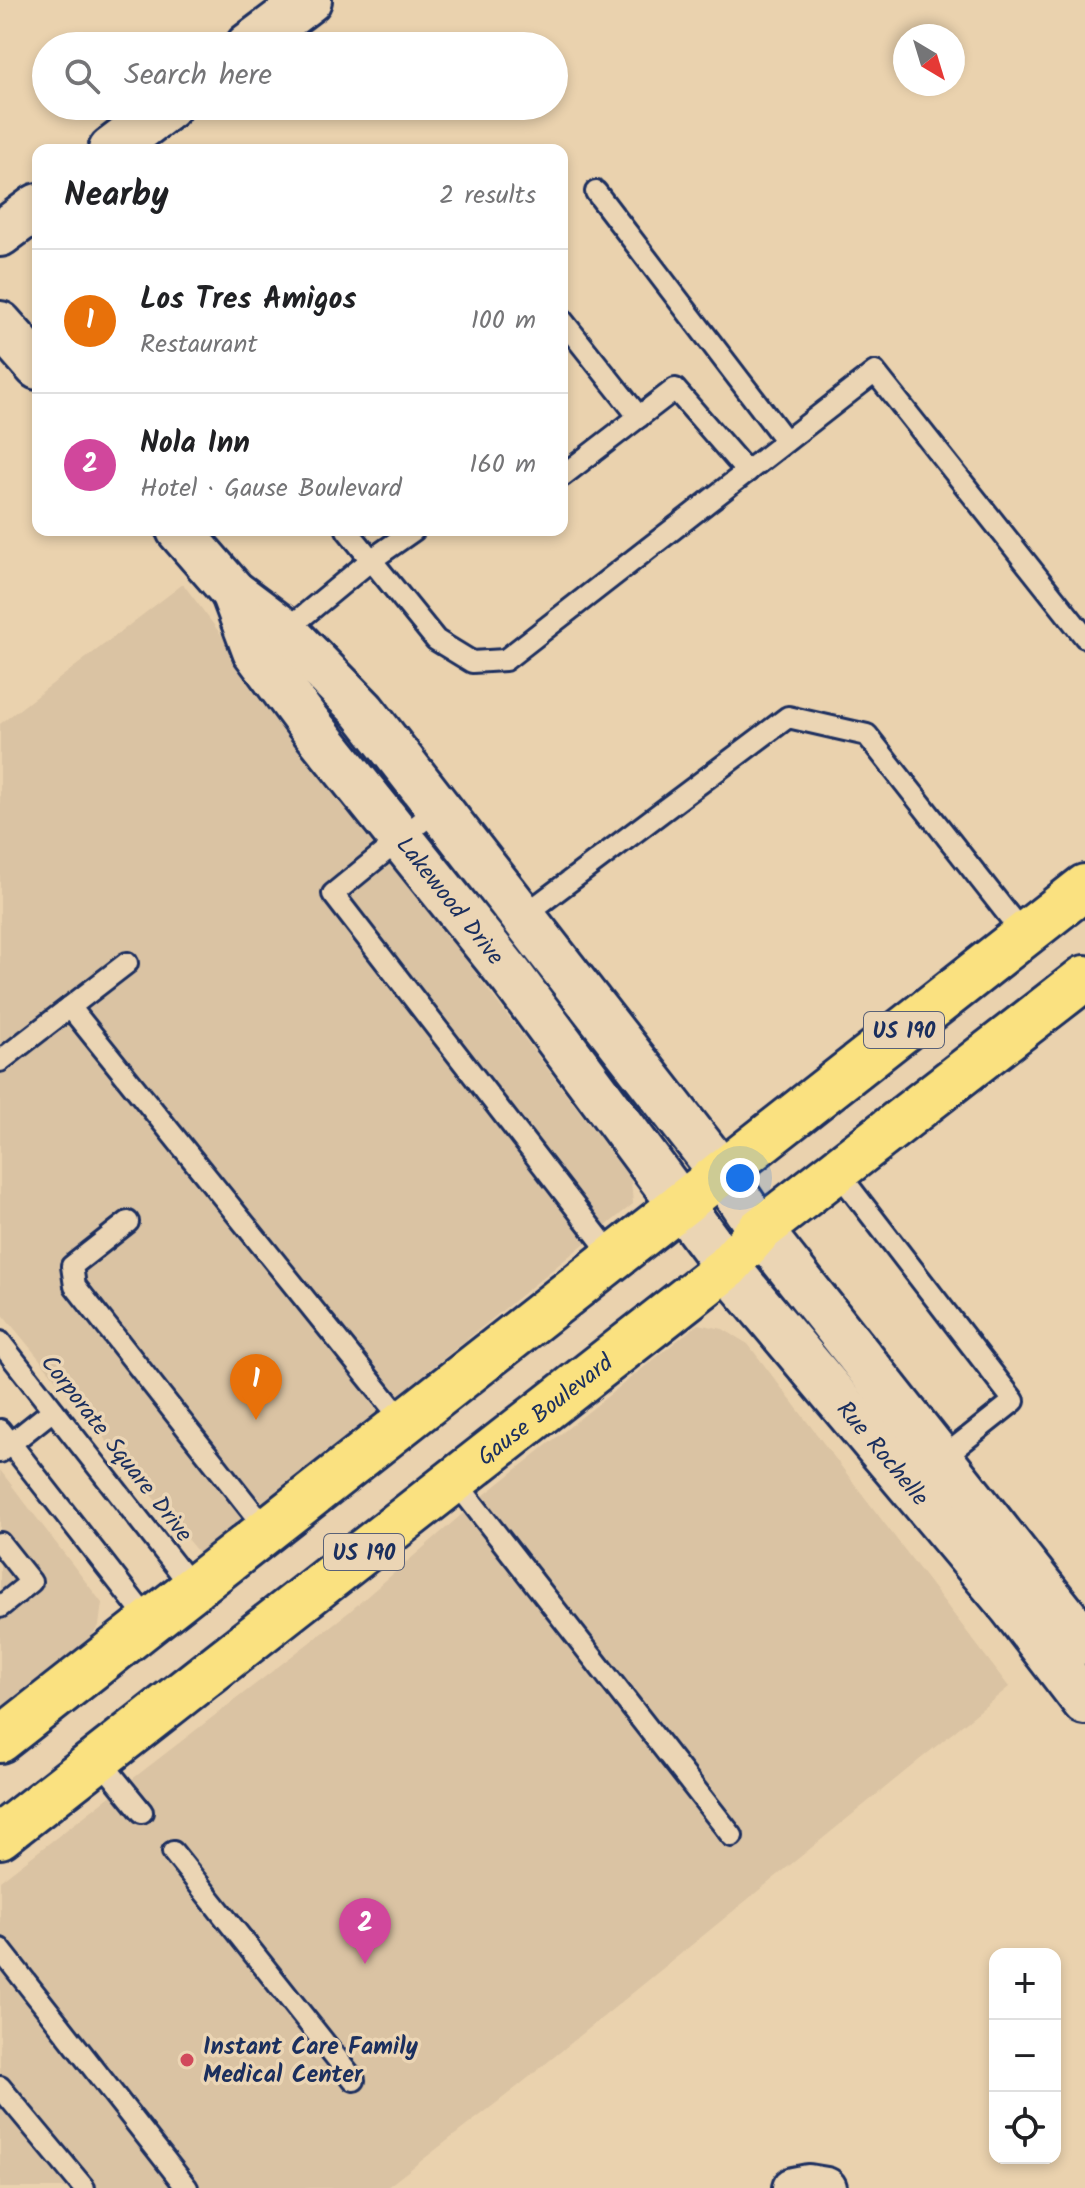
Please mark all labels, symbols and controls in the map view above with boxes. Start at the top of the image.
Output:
north arrow [893,24,965,96]
search box [32,32,568,120]
text: Search here [124,52,272,100]
icon: search [60,54,104,98]
text: Nearby [64,169,169,223]
text: 2 results [439,175,536,217]
text: Los Tres Amigos [140,276,356,324]
text: 1 [86,300,94,342]
text: 100 m [471,300,536,342]
text: Restaurant [140,324,257,366]
text: Nola Inn [140,420,250,468]
text: 2 [82,444,98,486]
text: 160 m [469,444,536,486]
text: Hotel · Gause Boulevard [140,468,402,510]
street label: Lakewood Drive [385,828,513,975]
road number: US 190 [864,1012,944,1048]
your location [720,1158,760,1198]
street label: Gause Boulevard [469,1344,623,1477]
street label: Corporate Square Drive [30,1346,202,1552]
pin: 1 [230,1354,282,1420]
street label: Rue Rochelle [826,1393,938,1516]
road number: US 190 [324,1534,404,1570]
pin: 2 [339,1898,391,1964]
map controls [989,1948,1061,2164]
button: + [989,1948,1061,2020]
button: − [989,2020,1061,2092]
place label: Instant Care Family Medical Center [203,2028,419,2095]
marker: Instant Care Family Medical Center [178,2051,196,2069]
button: locate [989,2092,1061,2164]

